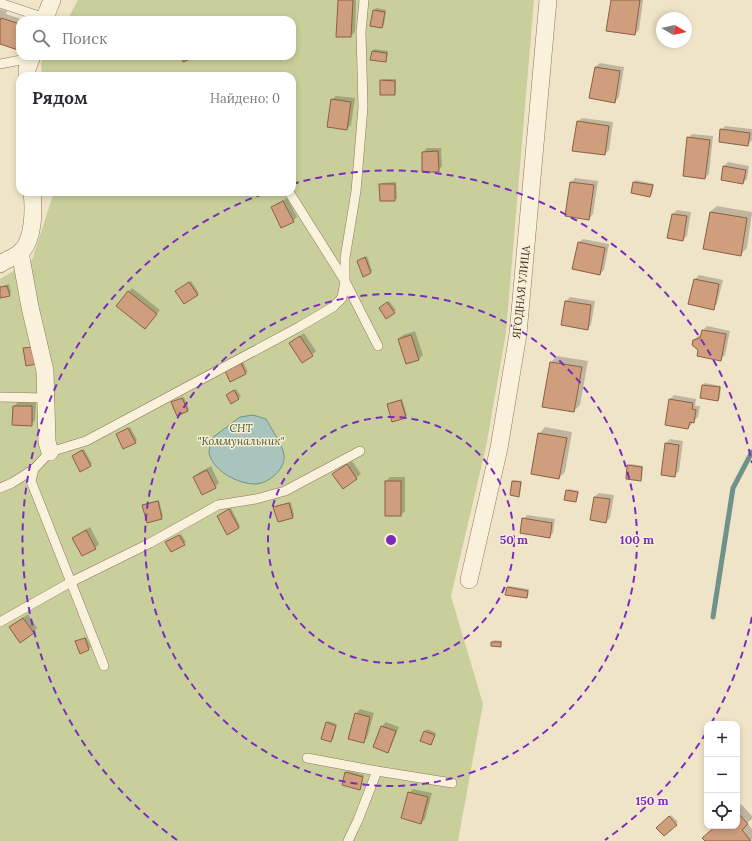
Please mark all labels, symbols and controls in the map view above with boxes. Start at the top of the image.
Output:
north arrow [656,12,692,48]
search box [16,16,296,60]
icon: search [30,27,52,49]
text: Поиск [62,29,107,48]
text: Рядом [32,87,88,109]
text: Найдено: 0 [210,90,280,107]
street label: ЯГОДНАЯ УЛИЦА [509,244,533,339]
park label: СНТ "Коммунальник" [198,421,285,448]
text: 50 m [500,532,528,547]
text: 100 m [620,532,654,547]
centre of rings [384,533,398,547]
map controls [704,721,740,829]
button: + [704,721,740,757]
button: − [704,757,740,793]
text: 150 m [635,793,669,808]
button: locate [704,793,740,829]

